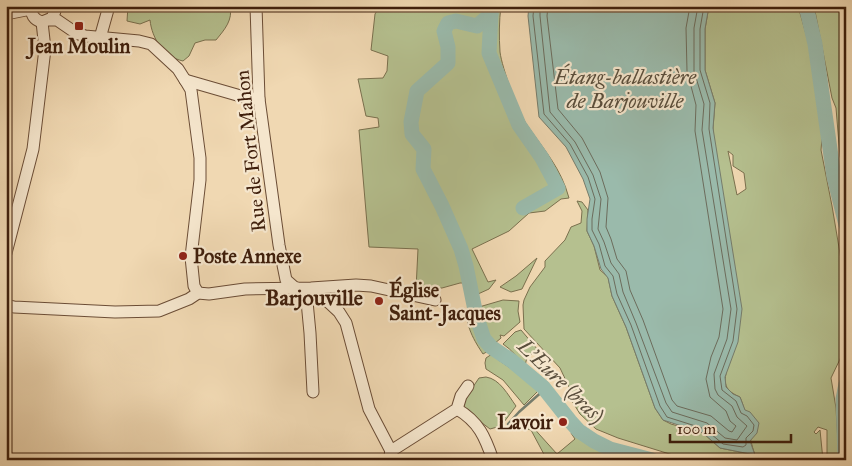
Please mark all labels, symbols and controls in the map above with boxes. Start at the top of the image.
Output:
marker: Jean Moulin [73,20,85,32]
place label: Jean Moulin [25,34,130,60]
water label: Étang-ballastière de Barjouville [553,63,697,114]
street label: Rue de Fort Mahon [230,69,270,233]
place label: Poste Annexe [193,244,302,268]
marker: Poste Annexe [177,250,189,262]
place label: Église Saint-Jacques [389,276,502,327]
district label: Barjouville [265,284,363,311]
marker: Église Saint-Jacques [373,295,385,307]
water label: L'Eure (bras) [512,333,610,429]
place label: Lavoir [497,410,553,434]
scale bar [670,411,791,443]
marker: Lavoir [557,416,569,428]
text: 100 m [677,420,717,438]

